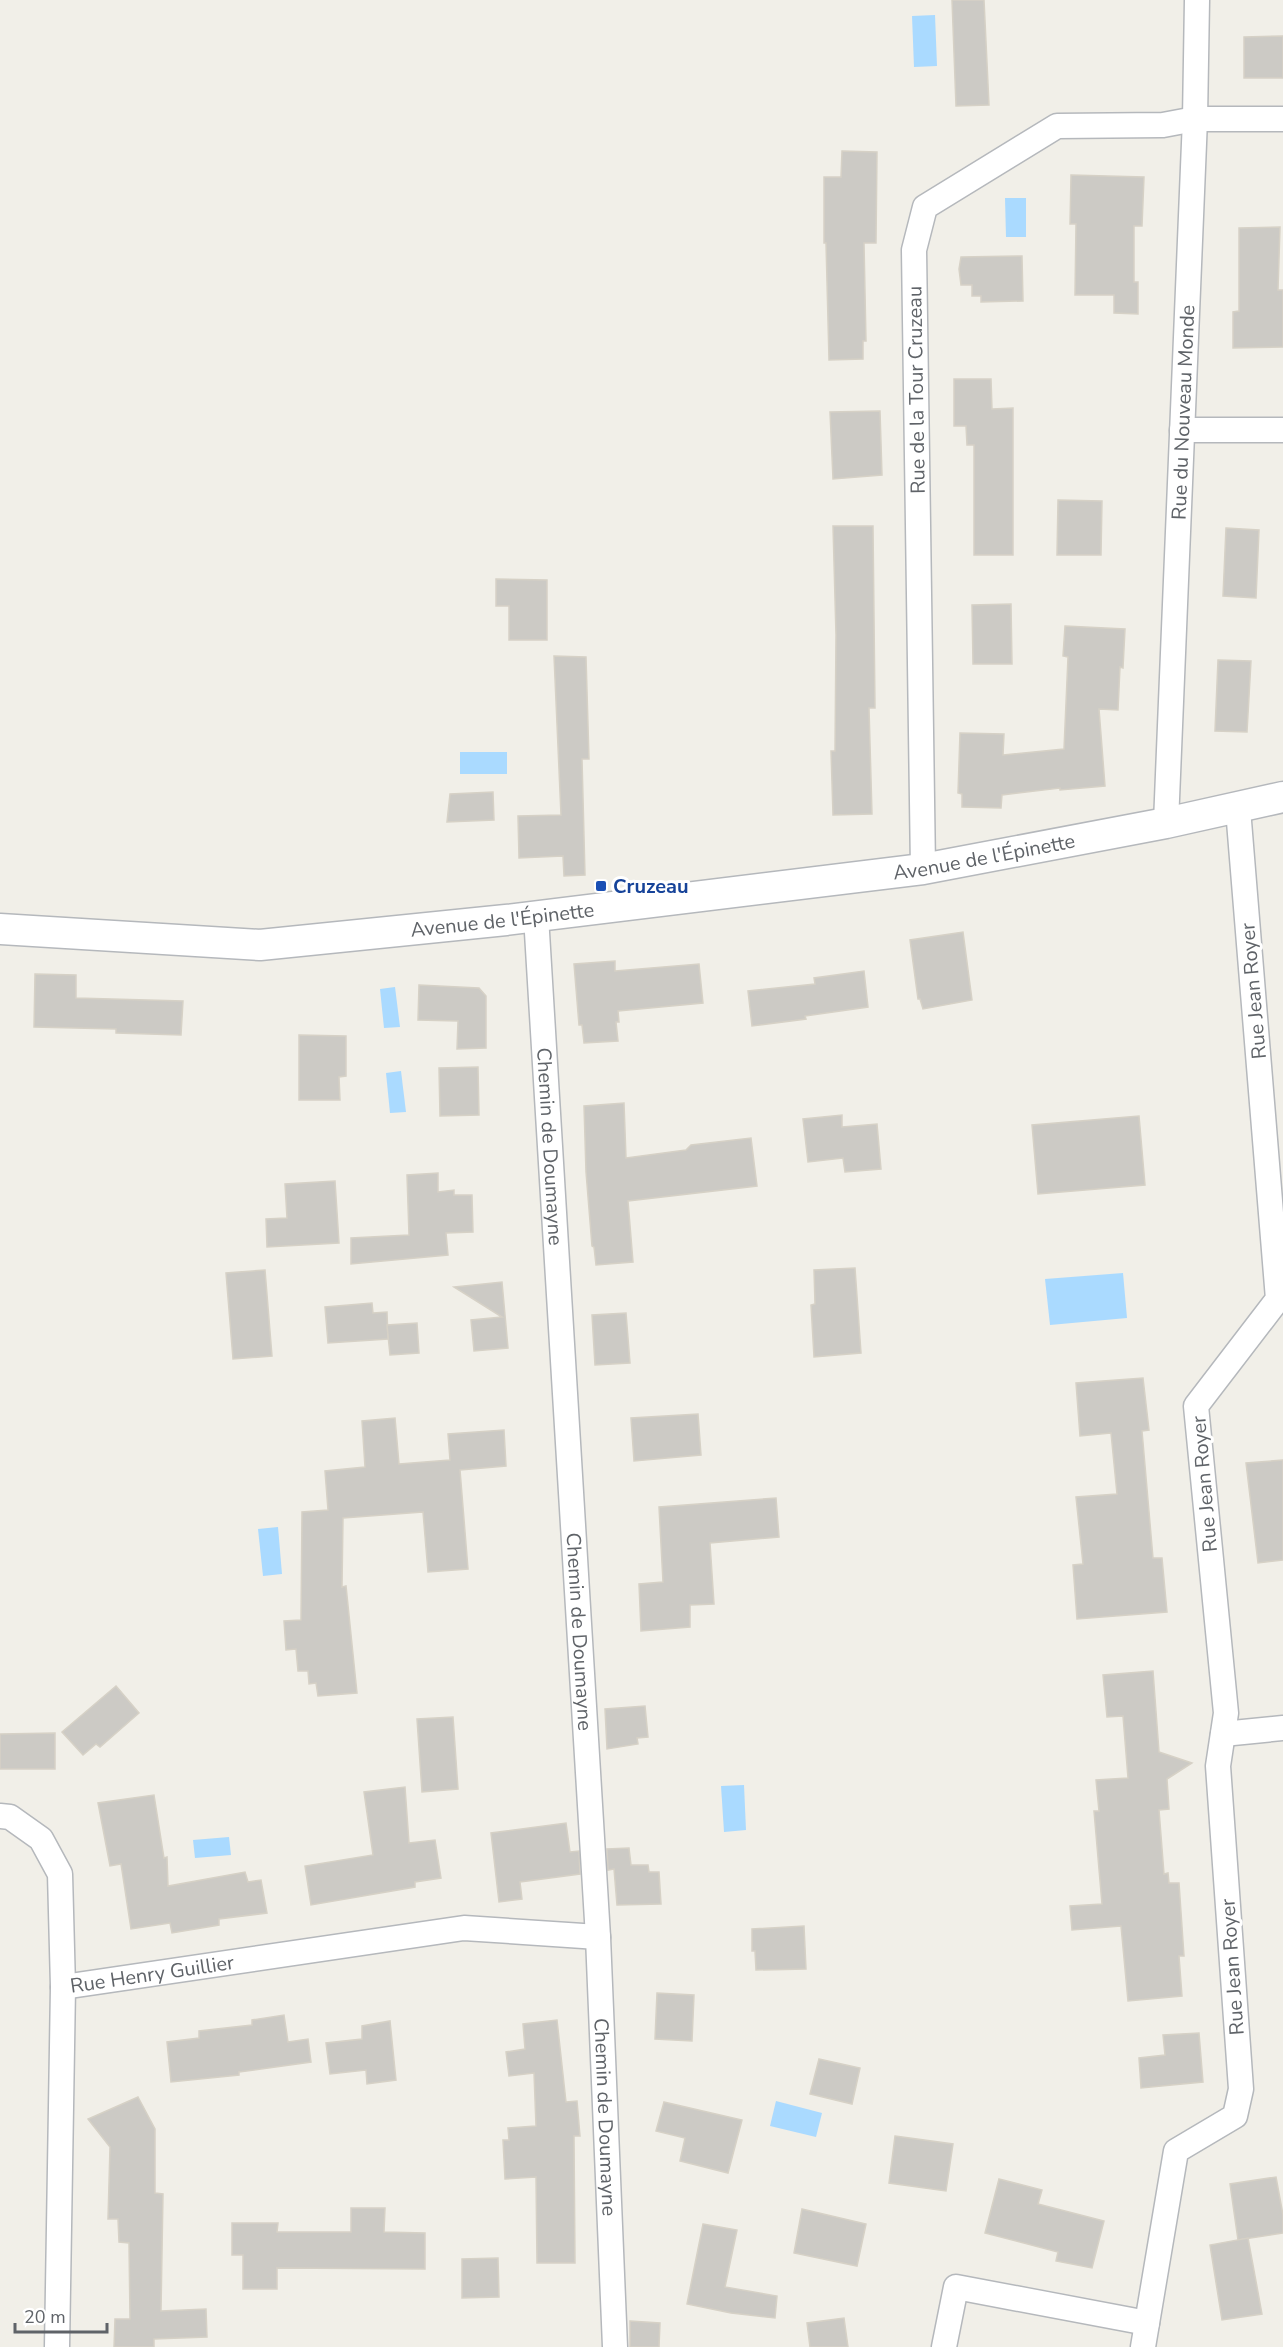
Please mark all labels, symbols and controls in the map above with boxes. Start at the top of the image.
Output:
street label: Rue de la Tour Cruzeau [901,286,932,494]
street label: Rue du Nouveau Monde [1165,304,1201,520]
street label: Avenue de l'Épinette [891,828,1077,887]
place label: Cruzeau [613,873,689,900]
marker: Cruzeau [594,879,608,893]
street label: Avenue de l'Épinette [409,896,596,944]
street label: Rue Jean Royer [1234,922,1273,1060]
street label: Chemin de Doumayne [530,1047,569,1246]
street label: Rue Jean Royer [1185,1415,1224,1553]
street label: Chemin de Doumayne [559,1532,598,1732]
street label: Rue Jean Royer [1214,1898,1251,2036]
street label: Rue Henry Guillier [68,1949,236,2000]
street label: Chemin de Doumayne [587,2017,623,2217]
scale bar [15,2296,106,2334]
text: 20 m [24,2305,66,2329]

